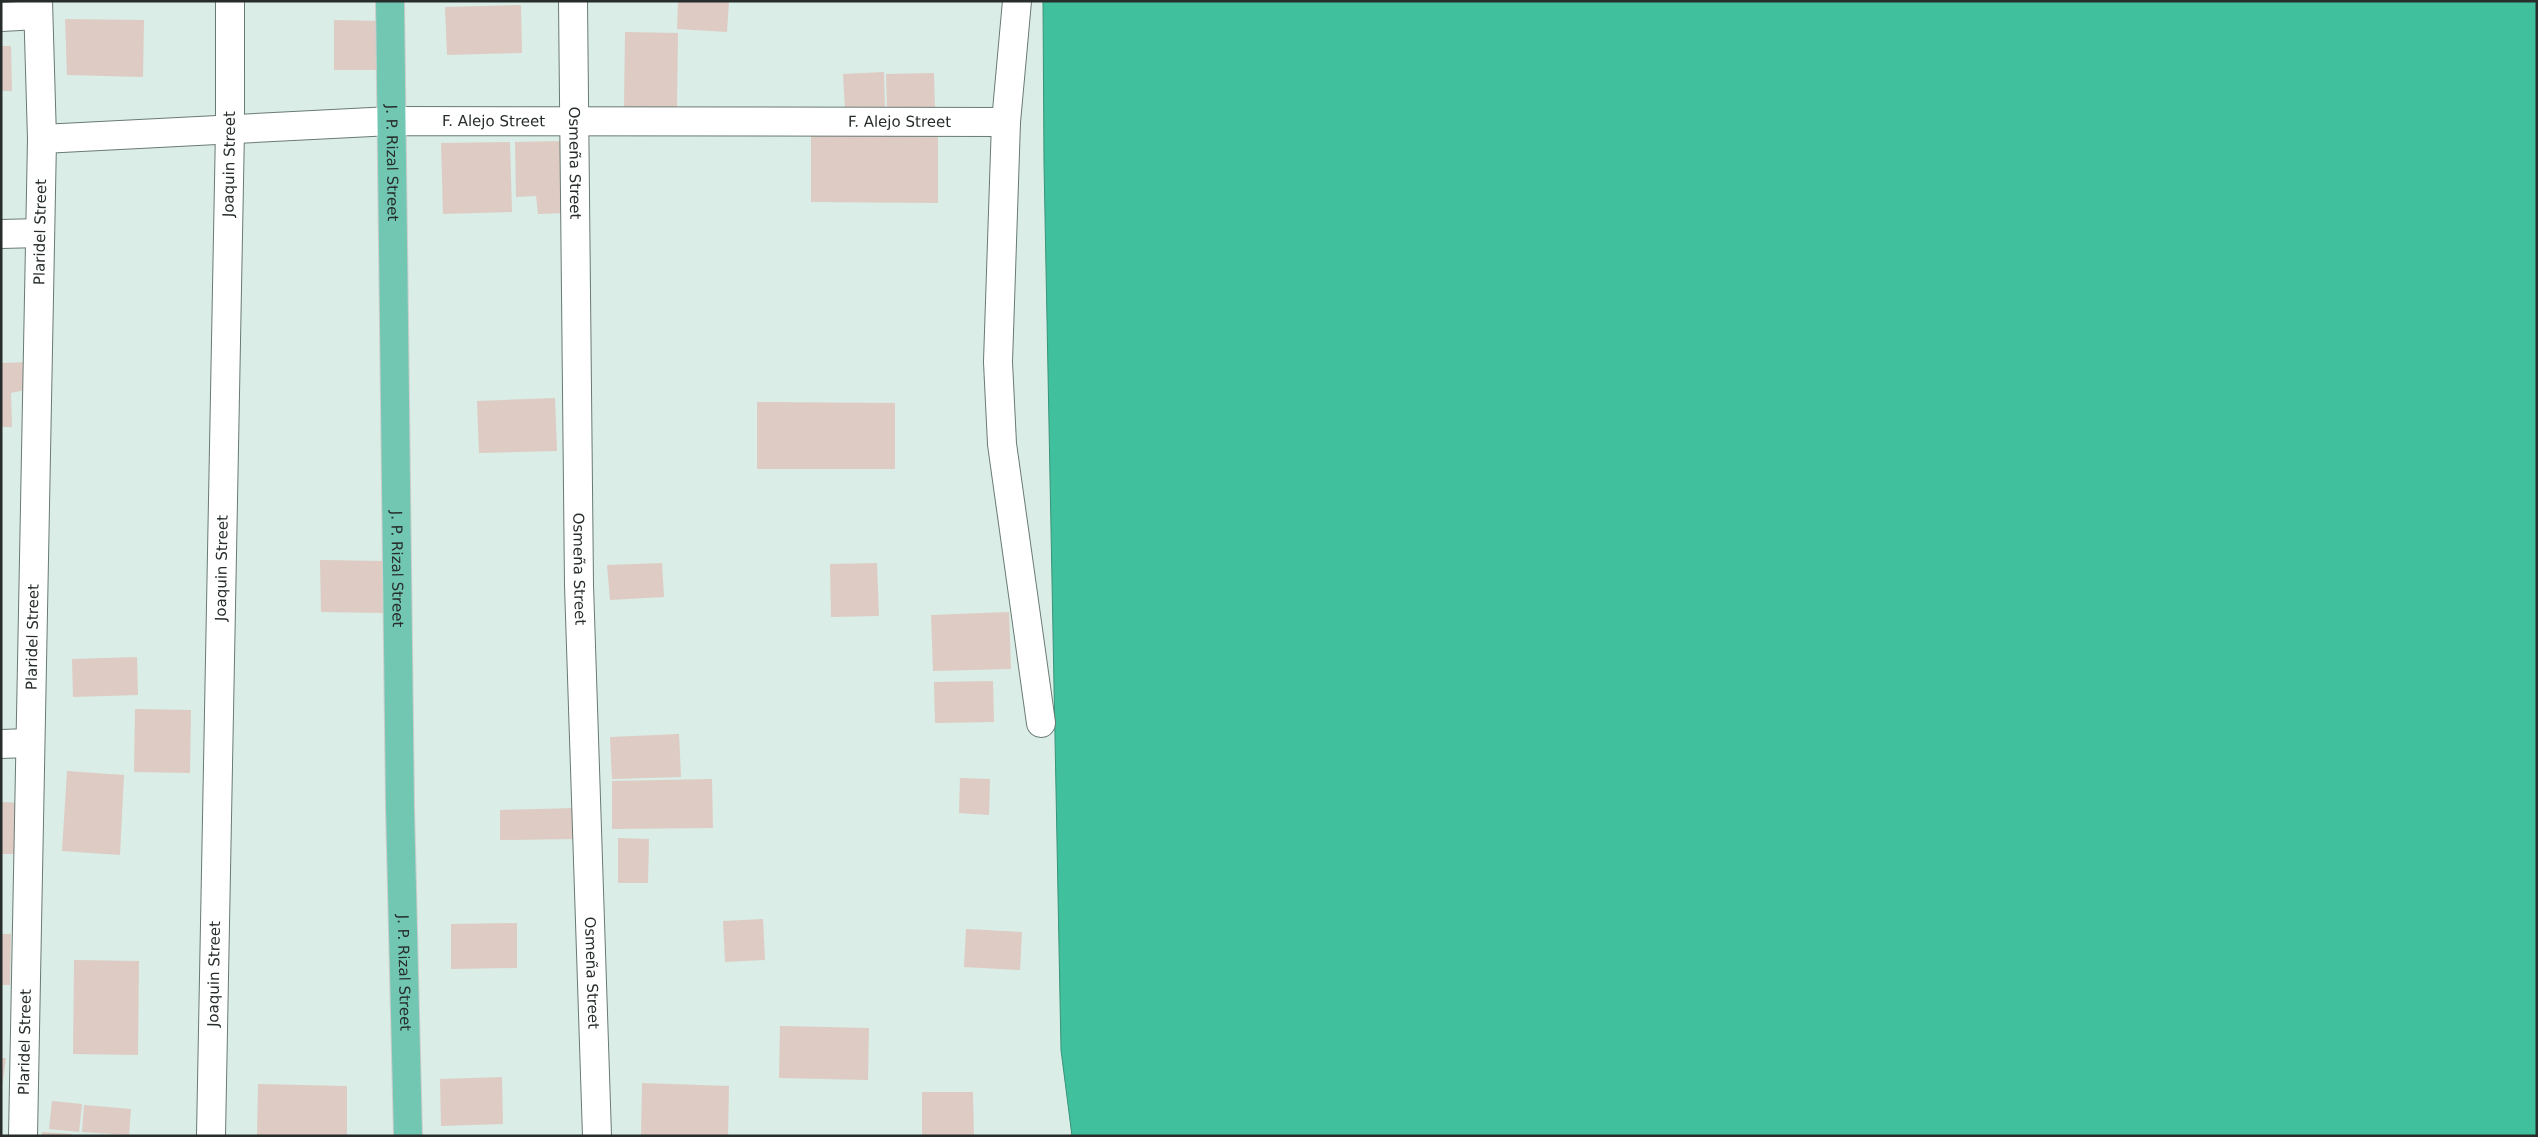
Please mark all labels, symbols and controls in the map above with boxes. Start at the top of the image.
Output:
street label: J. P. Rizal Street [382,104,402,221]
street label: Osmeña Street [565,107,584,220]
street label: Joaquin Street [219,111,239,218]
street label: F. Alejo Street [442,112,545,130]
street label: F. Alejo Street [848,113,951,131]
street label: Plaridel Street [30,179,50,285]
street label: J. P. Rizal Street [387,510,407,627]
street label: Osmeña Street [569,513,589,626]
street label: Joaquin Street [212,515,232,622]
street label: Plaridel Street [22,584,43,690]
street label: J. P. Rizal Street [394,913,414,1031]
street label: Osmeña Street [581,916,603,1029]
street label: Joaquin Street [204,921,224,1028]
street label: Plaridel Street [15,989,35,1095]

